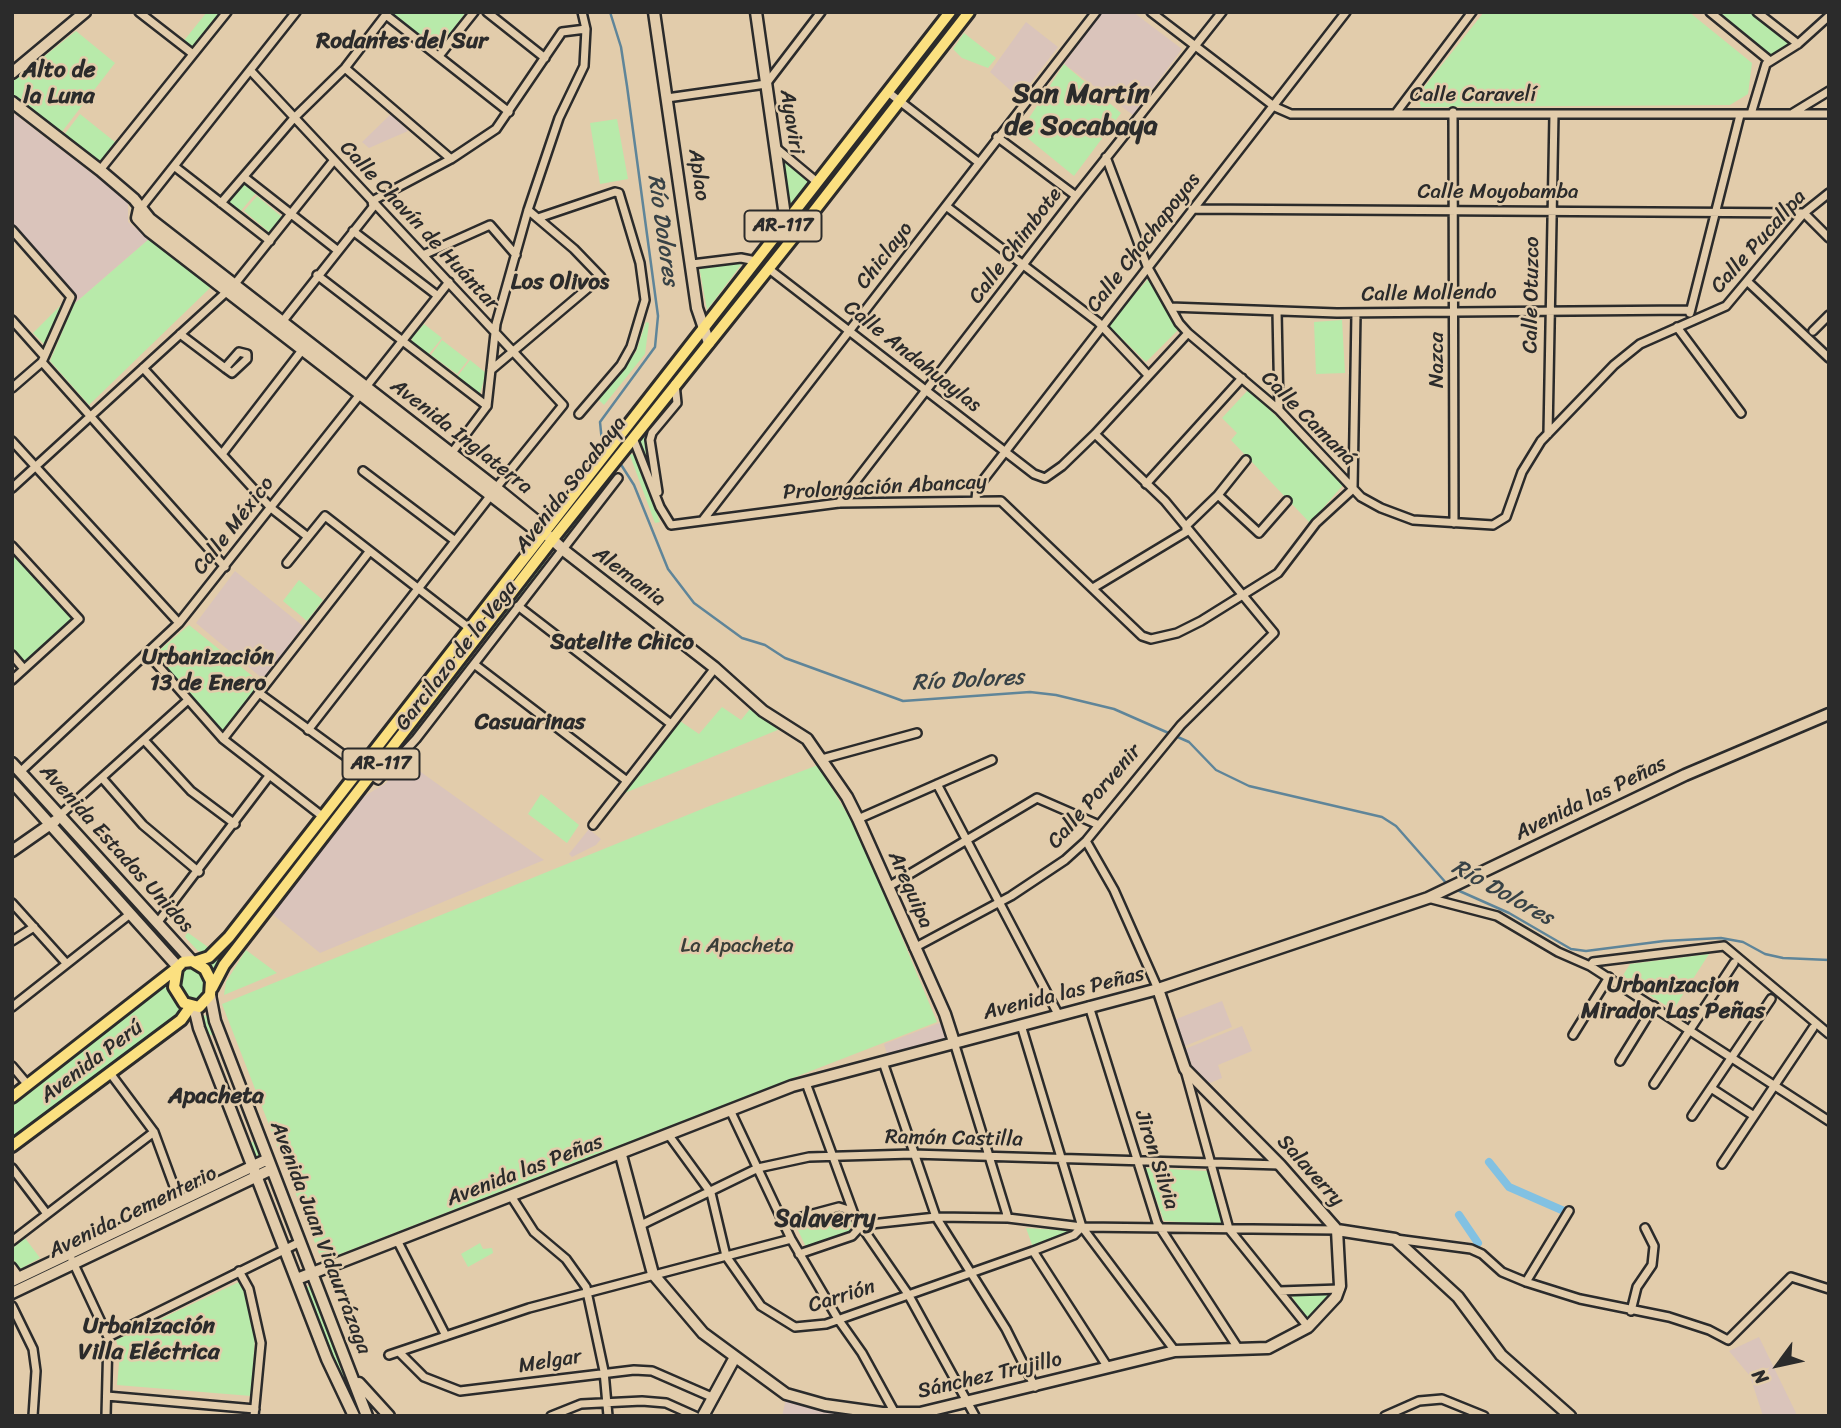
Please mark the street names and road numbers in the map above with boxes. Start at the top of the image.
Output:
street label: Calle Caravelí [1410,83,1536,109]
street label: Ayaviri [773,88,809,156]
street label: Calle Chavín de Huántar [334,136,504,316]
street label: Aplao [682,147,714,203]
street label: Calle Chachapoyas [1082,168,1206,318]
street label: Calle Moyobamba [1417,180,1579,206]
street label: Calle Chimbote [964,183,1068,309]
street label: Calle Pucallpa [1706,185,1812,299]
road number: AR-117 [744,210,822,242]
street label: Chiclayo [851,217,919,295]
street label: Calle Otuzco [1518,236,1546,354]
street label: Calle Mollendo [1361,280,1497,308]
street label: Calle Andahuaylas [838,296,986,418]
street label: Nazca [1425,332,1451,388]
street label: Calle Camaná [1255,366,1361,472]
street label: Avenida Inglaterra [385,374,537,500]
street label: Avenida Socabaya [510,412,632,558]
street label: Prolongación Abancay [782,470,988,506]
street label: Calle México [188,472,280,580]
street label: Alemania [587,541,671,613]
street label: Garcilazo de la Vega [391,576,523,736]
street label: Calle Porvenir [1043,740,1147,854]
road number: AR-117 [342,748,420,779]
street label: Avenida las Peñas [1511,751,1671,847]
street label: Avenida Estados Unidos [34,760,198,938]
street label: Arequipa [882,847,938,933]
street label: Avenida las Peñas [981,962,1147,1026]
street label: Avenida Perú [36,1015,148,1109]
street label: Jiron Silvia [1128,1107,1184,1213]
street label: Avenida Juan Vidaurrázaga [264,1118,376,1358]
street label: Ramón Castilla [885,1125,1023,1153]
street label: Avenida las Peñas [443,1130,607,1212]
street label: Salaverry [1271,1130,1349,1212]
street label: Avenida Cementerio [45,1161,221,1265]
street label: Carrión [805,1275,879,1319]
street label: Melgar [517,1345,583,1379]
street label: Sánchez Trujillo [915,1347,1065,1405]

